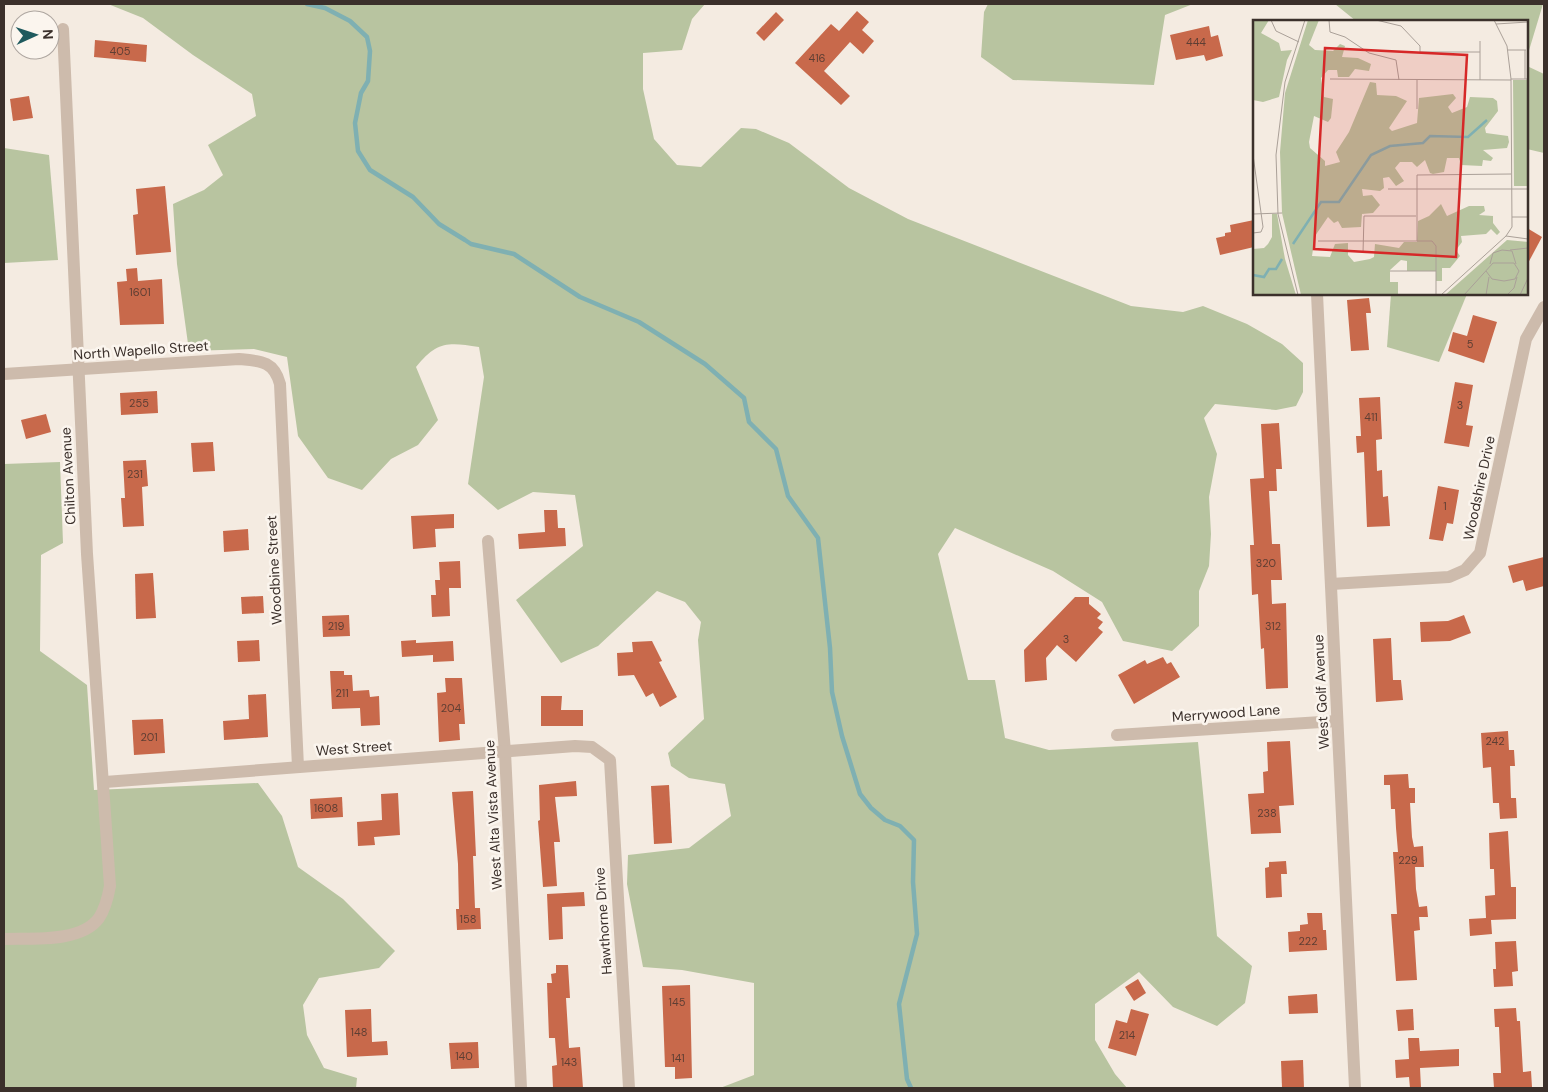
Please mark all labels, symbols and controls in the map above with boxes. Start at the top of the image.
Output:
north arrow [10,10,60,60]
inset map [1253,20,1528,295]
text: N [39,29,57,40]
house number: 444 [1186,35,1206,49]
house number: 405 [110,44,131,58]
house number: 416 [808,51,826,65]
house number: 1601 [129,285,151,299]
street label: North Wapello Street [73,336,209,364]
house number: 5 [1467,337,1474,351]
house number: 255 [129,396,149,410]
house number: 3 [1457,398,1463,412]
house number: 411 [1364,410,1378,424]
street label: Chilton Avenue [56,427,80,525]
street label: Woodshire Drive [1459,434,1499,542]
house number: 231 [127,467,143,481]
house number: 1 [1443,499,1447,513]
street label: Woodbine Street [262,515,286,625]
house number: 320 [1256,556,1276,570]
house number: 219 [328,619,344,633]
house number: 312 [1265,619,1281,633]
house number: 3 [1063,632,1069,646]
street label: West Golf Avenue [1309,634,1333,750]
house number: 211 [335,686,349,700]
street label: Merrywood Lane [1171,700,1281,726]
house number: 204 [441,701,462,715]
house number: 201 [140,730,158,744]
house number: 242 [1485,734,1505,748]
street label: West Street [315,736,393,760]
street label: West Alta Vista Avenue [480,740,506,890]
house number: 1608 [314,801,338,815]
house number: 238 [1257,806,1277,820]
house number: 229 [1398,853,1418,867]
street label: Hawthorne Drive [590,867,616,975]
house number: 158 [460,912,476,926]
house number: 222 [1298,934,1318,948]
house number: 145 [669,995,686,1009]
house number: 148 [351,1025,367,1039]
house number: 214 [1119,1028,1136,1042]
house number: 140 [455,1049,473,1063]
house number: 141 [671,1051,685,1065]
house number: 143 [561,1055,577,1069]

